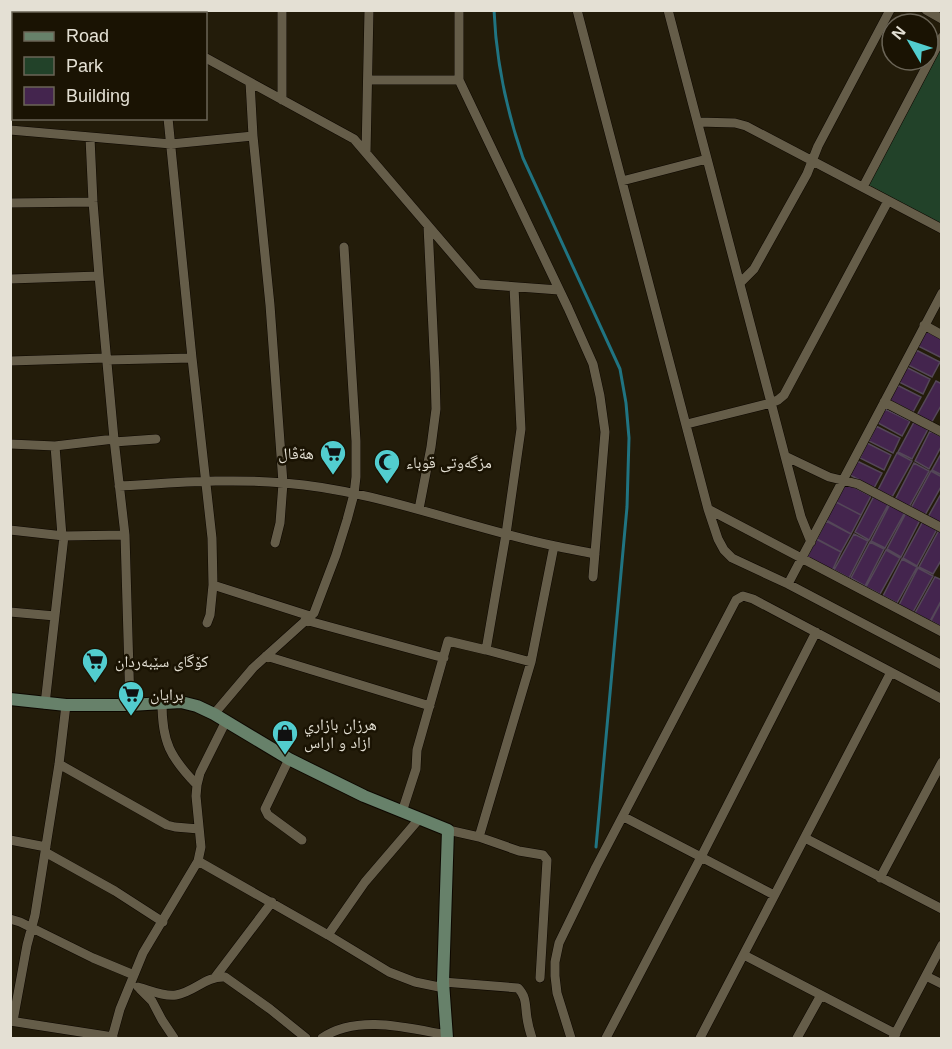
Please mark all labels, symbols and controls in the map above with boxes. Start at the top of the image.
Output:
legend [12,12,207,120]
north arrow [880,12,940,72]
text: N [888,23,909,43]
text: Road [66,26,109,46]
text: Park [66,56,104,76]
text: Building [66,86,130,106]
supermarket icon: هةڤال [318,438,348,476]
place label: هةڤال [278,445,314,464]
mosque icon: مزگەوتی قوباء [372,447,402,485]
place label: مزگەوتی قوباء [406,454,492,473]
supermarket icon: کۆگای سێبەردان [80,646,110,684]
place label: کۆگای سێبەردان [115,653,209,672]
supermarket icon: برايان [116,679,146,717]
place label: برايان [150,686,184,705]
place label: هرزان بازاري ازاد و اراس [304,716,377,753]
shop icon: هرزان بازاري ازاد و اراس [270,718,300,756]

